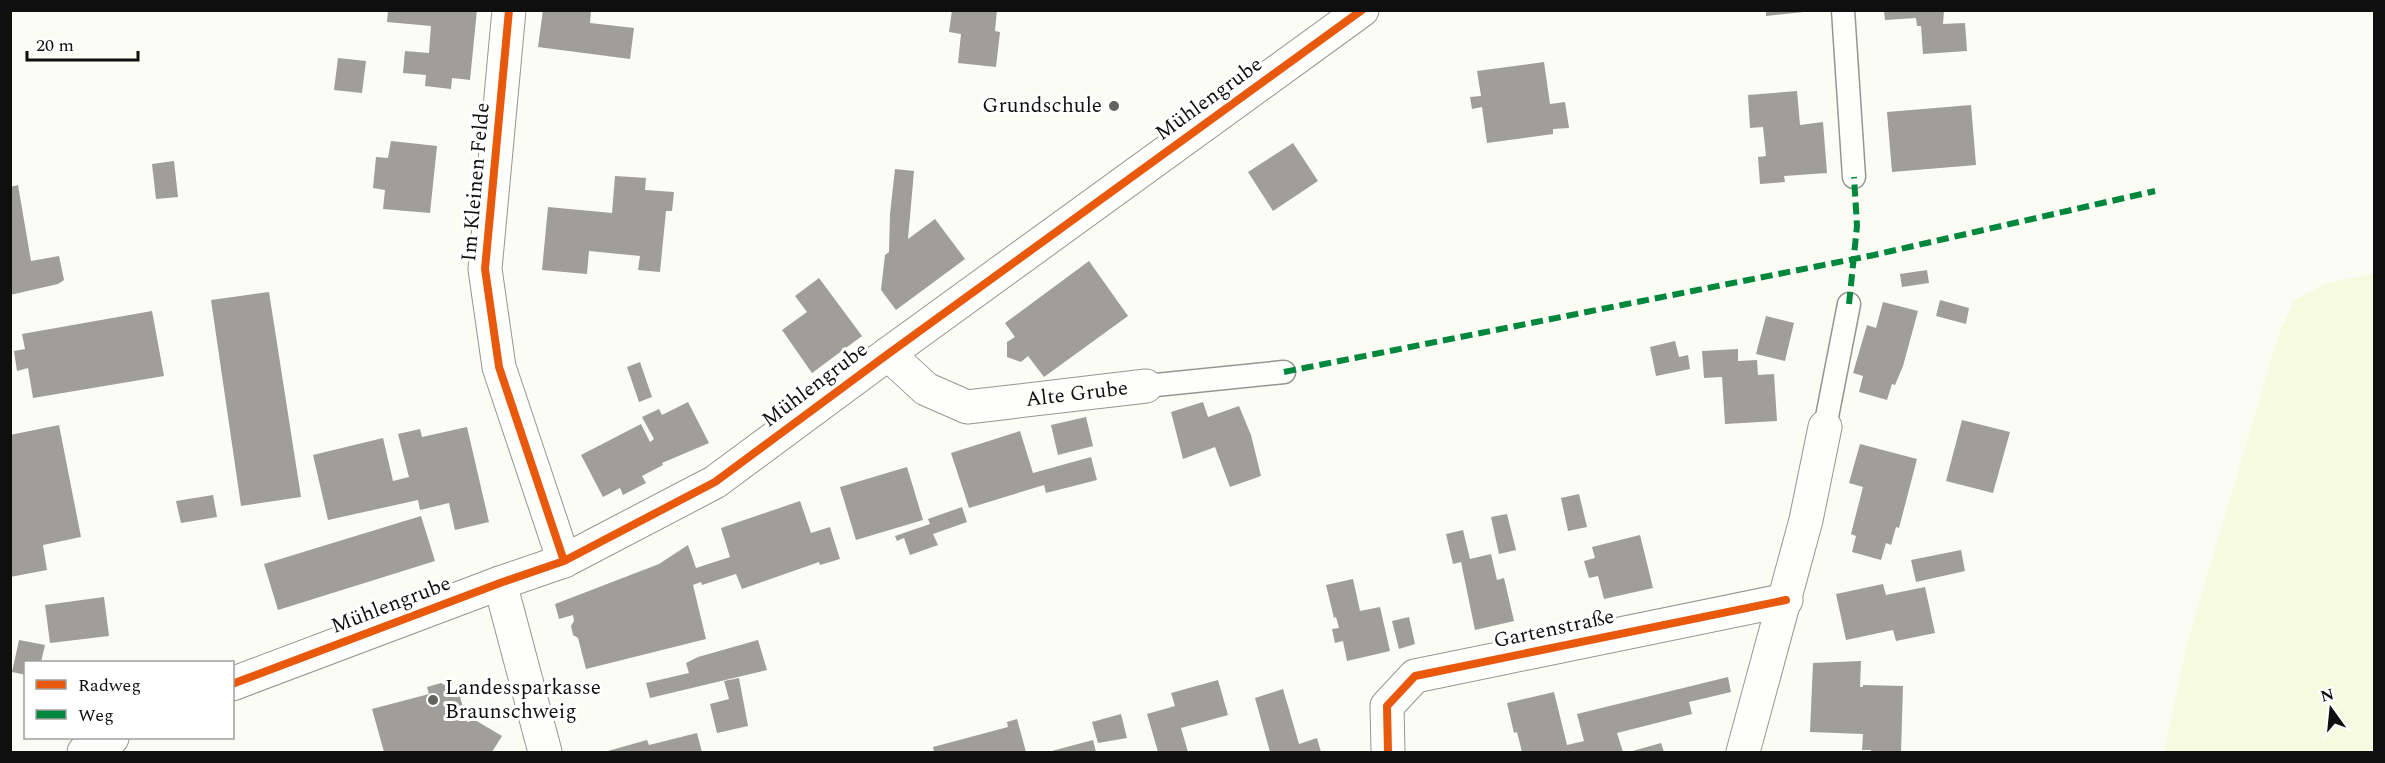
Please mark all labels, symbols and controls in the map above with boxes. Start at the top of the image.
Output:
scale bar [27,24,138,62]
text: 20 m [36,32,74,59]
street label: Mühlengrube [1149,49,1269,149]
place label: Grundschule [982,90,1102,122]
marker: Grundschule [1107,99,1121,113]
street label: Im Kleinen Felde [453,101,499,263]
street label: Mühlengrube [755,334,875,436]
street label: Alte Grube [1024,372,1130,416]
street label: Mühlengrube [326,567,456,643]
street label: Gartenstraße [1491,601,1617,657]
legend [24,661,234,739]
text: Radweg [78,672,141,699]
place label: Landessparkasse Braunschweig [445,672,601,728]
north arrow [2301,679,2361,739]
text: N [2318,682,2337,709]
marker: Landessparkasse Braunschweig [426,693,440,707]
text: Weg [78,702,114,729]

